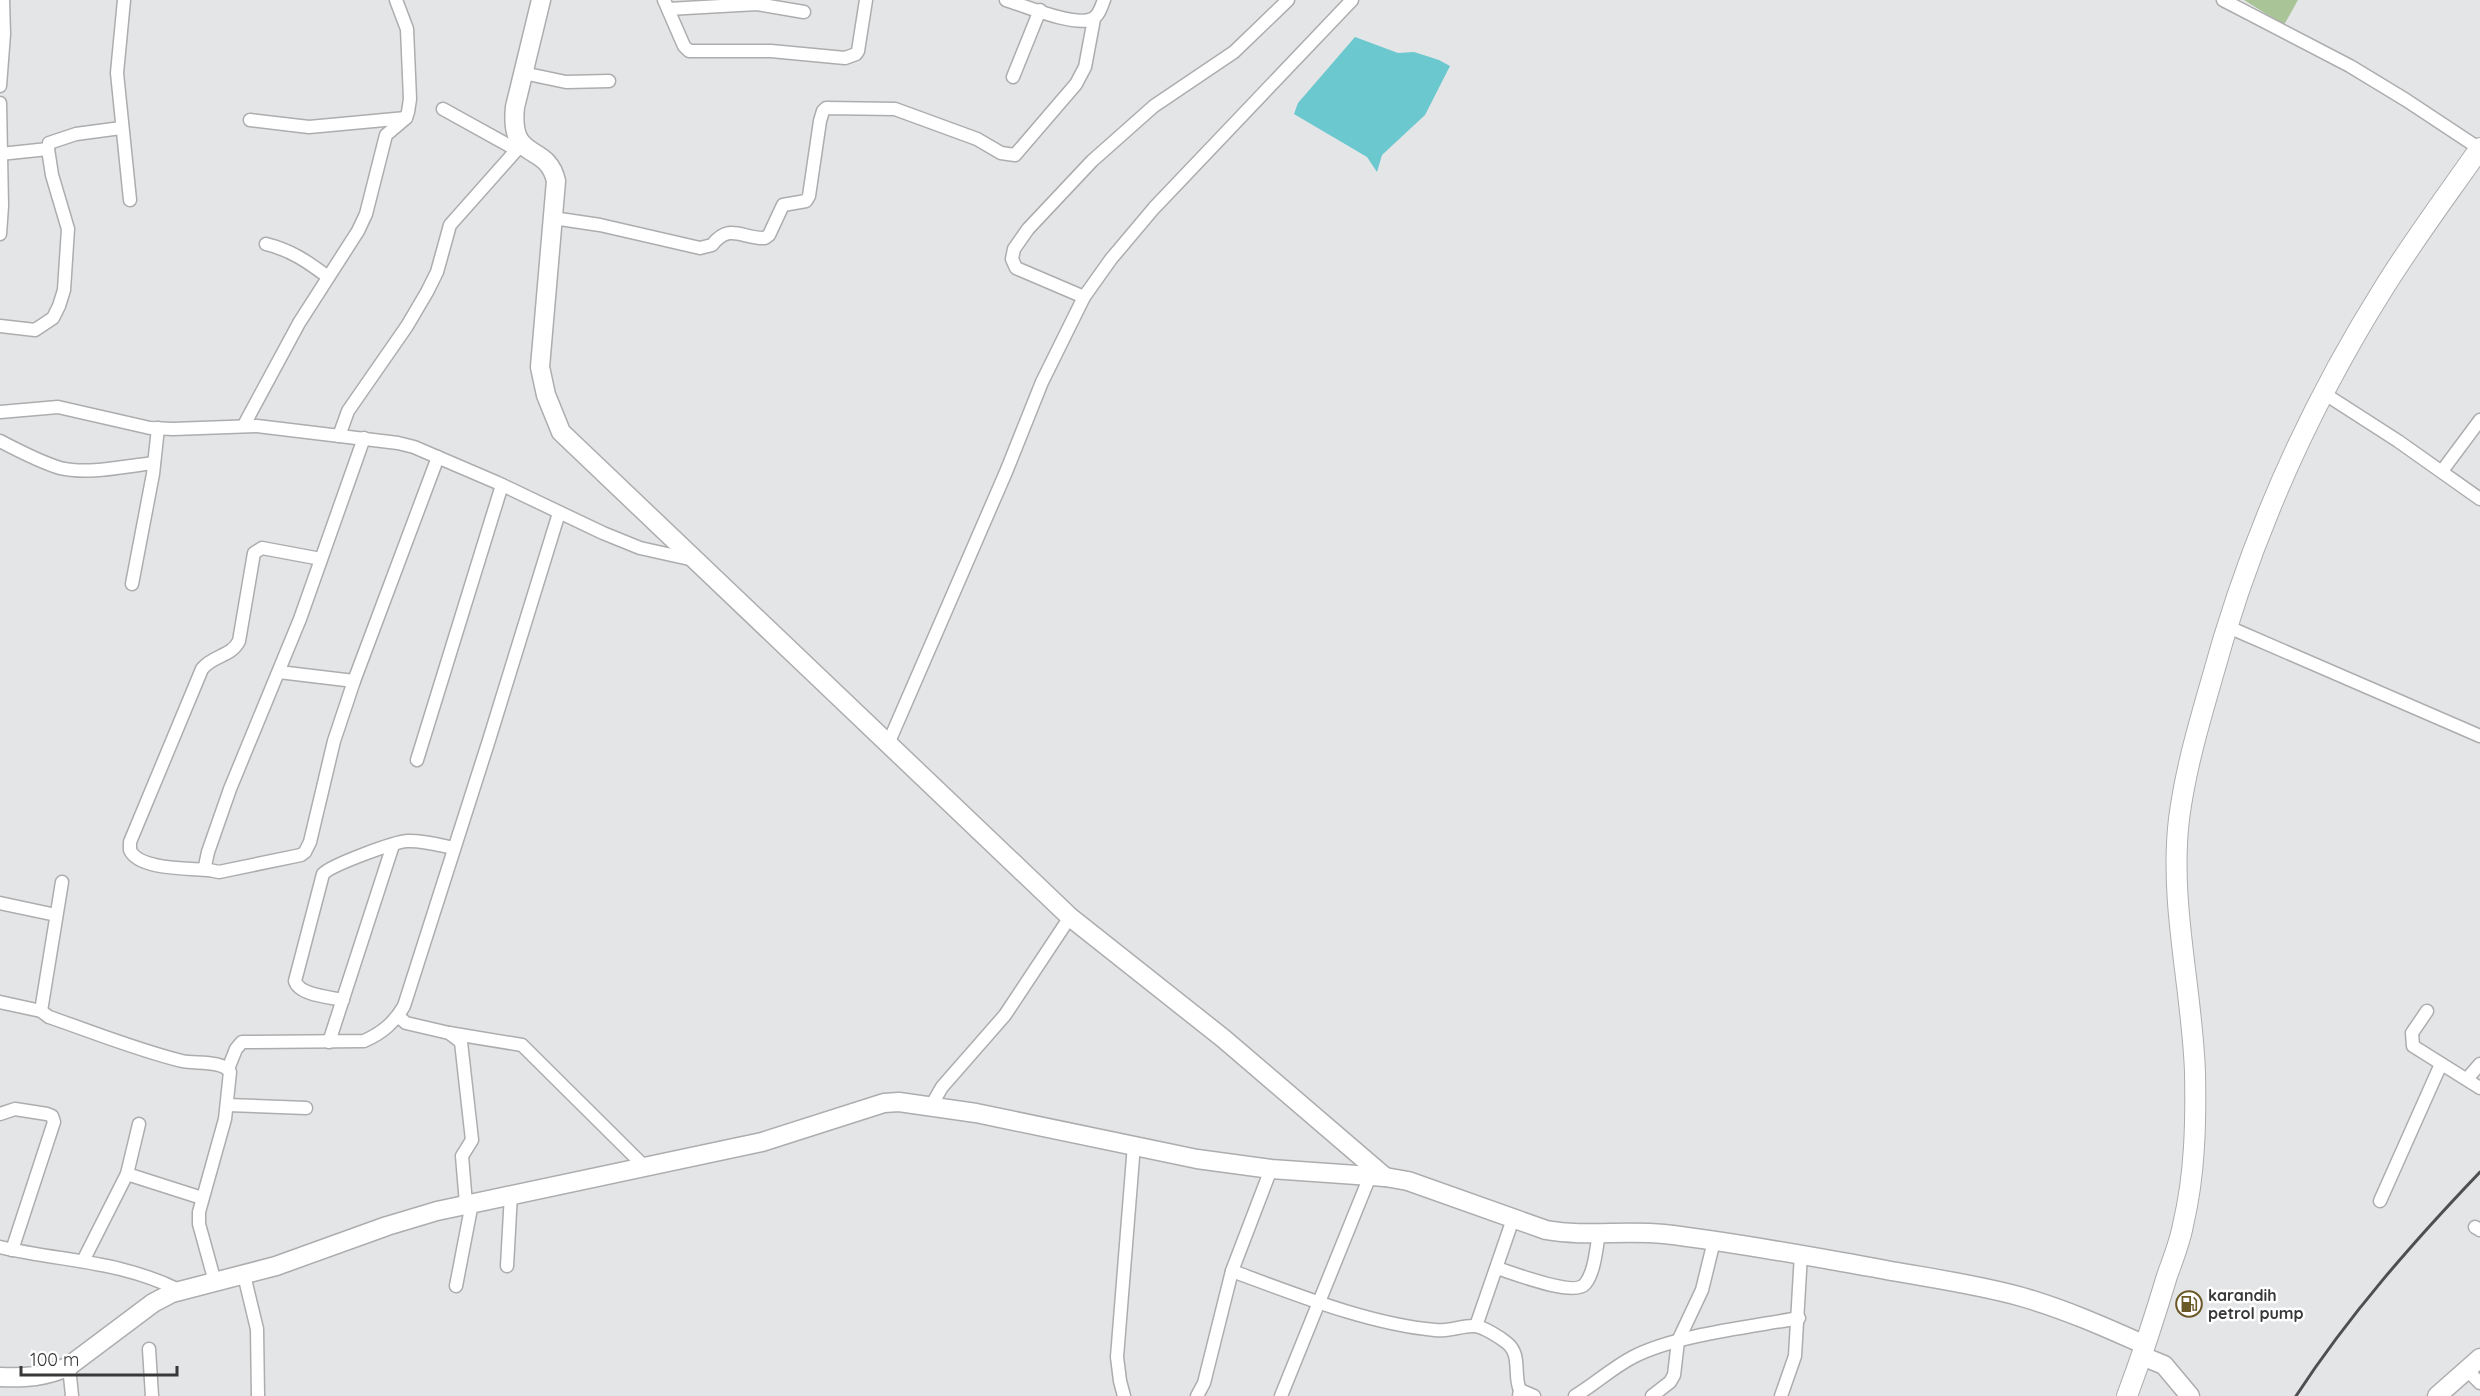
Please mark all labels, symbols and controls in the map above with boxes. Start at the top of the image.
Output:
place label: karandih petrol pump [2208,1285,2304,1323]
fuel station icon: karandih petrol pump [2174,1289,2204,1319]
scale bar [21,1339,177,1377]
text: 100 m [30,1348,79,1371]

